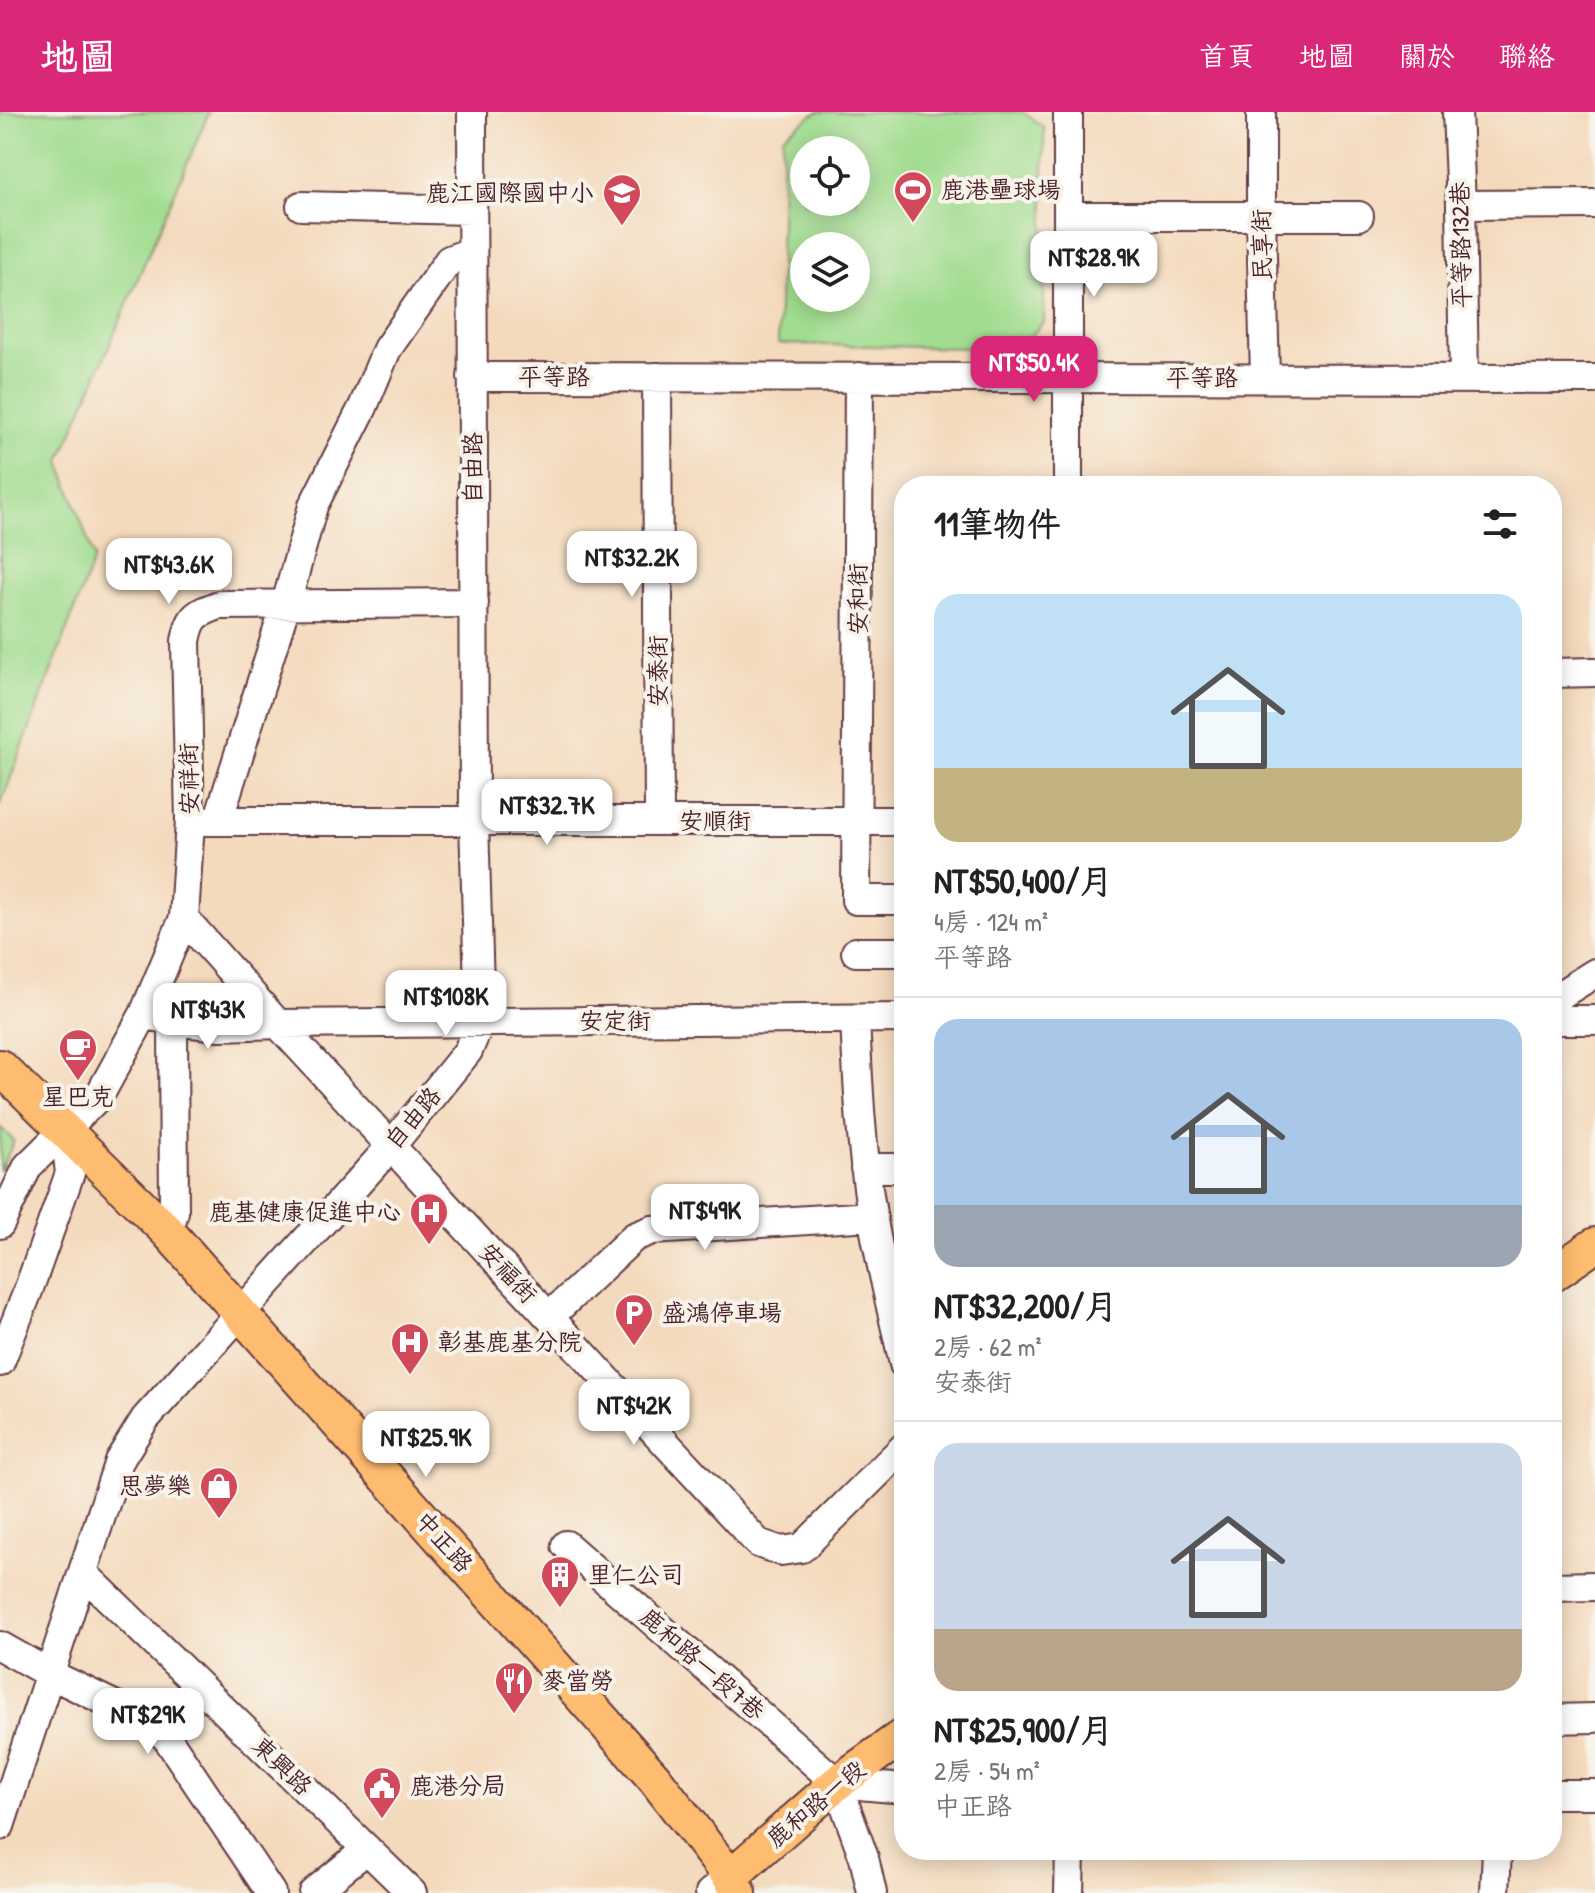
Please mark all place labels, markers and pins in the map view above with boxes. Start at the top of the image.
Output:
sports icon: 鹿港壘球場 [892,169,934,224]
school or university icon: 鹿江國際國中小 [601,172,643,227]
place label: 鹿港壘球場 [941,173,1061,205]
place label: 鹿江國際國中小 [426,176,594,208]
pin: NT$28.9K [1011,231,1177,299]
pin: NT$50.4K [951,336,1117,404]
pin: NT$32.2K [549,531,715,599]
pin: NT$43.6K [86,538,252,606]
pin: NT$32.7K [464,779,630,847]
pin: NT$108K [372,970,520,1038]
pin: NT$43K [143,983,273,1051]
cafe icon: 星巴克 [57,1027,99,1082]
place label: 星巴克 [42,1080,114,1112]
pin: NT$49K [640,1184,770,1252]
hospital icon: 鹿基健康促進中心 [408,1191,450,1246]
place label: 鹿基健康促進中心 [209,1195,401,1227]
parking icon: 盛鴻停車場 [613,1292,655,1347]
place label: 盛鴻停車場 [662,1296,782,1328]
hospital icon: 彰基鹿基分院 [389,1321,431,1376]
place label: 彰基鹿基分院 [438,1325,582,1357]
pin: NT$42K [569,1379,699,1447]
pin: NT$25.9K [343,1411,509,1479]
shop icon: 思夢樂 [198,1465,240,1520]
place label: 思夢樂 [119,1469,191,1501]
building icon: 里仁公司 [539,1554,581,1609]
place label: 里仁公司 [588,1558,684,1590]
restaurant icon: 麥當勞 [493,1660,535,1715]
place label: 麥當勞 [542,1664,614,1696]
pin: NT$29K [83,1688,213,1756]
public building icon: 鹿港分局 [361,1765,403,1820]
place label: 鹿港分局 [410,1769,506,1801]

